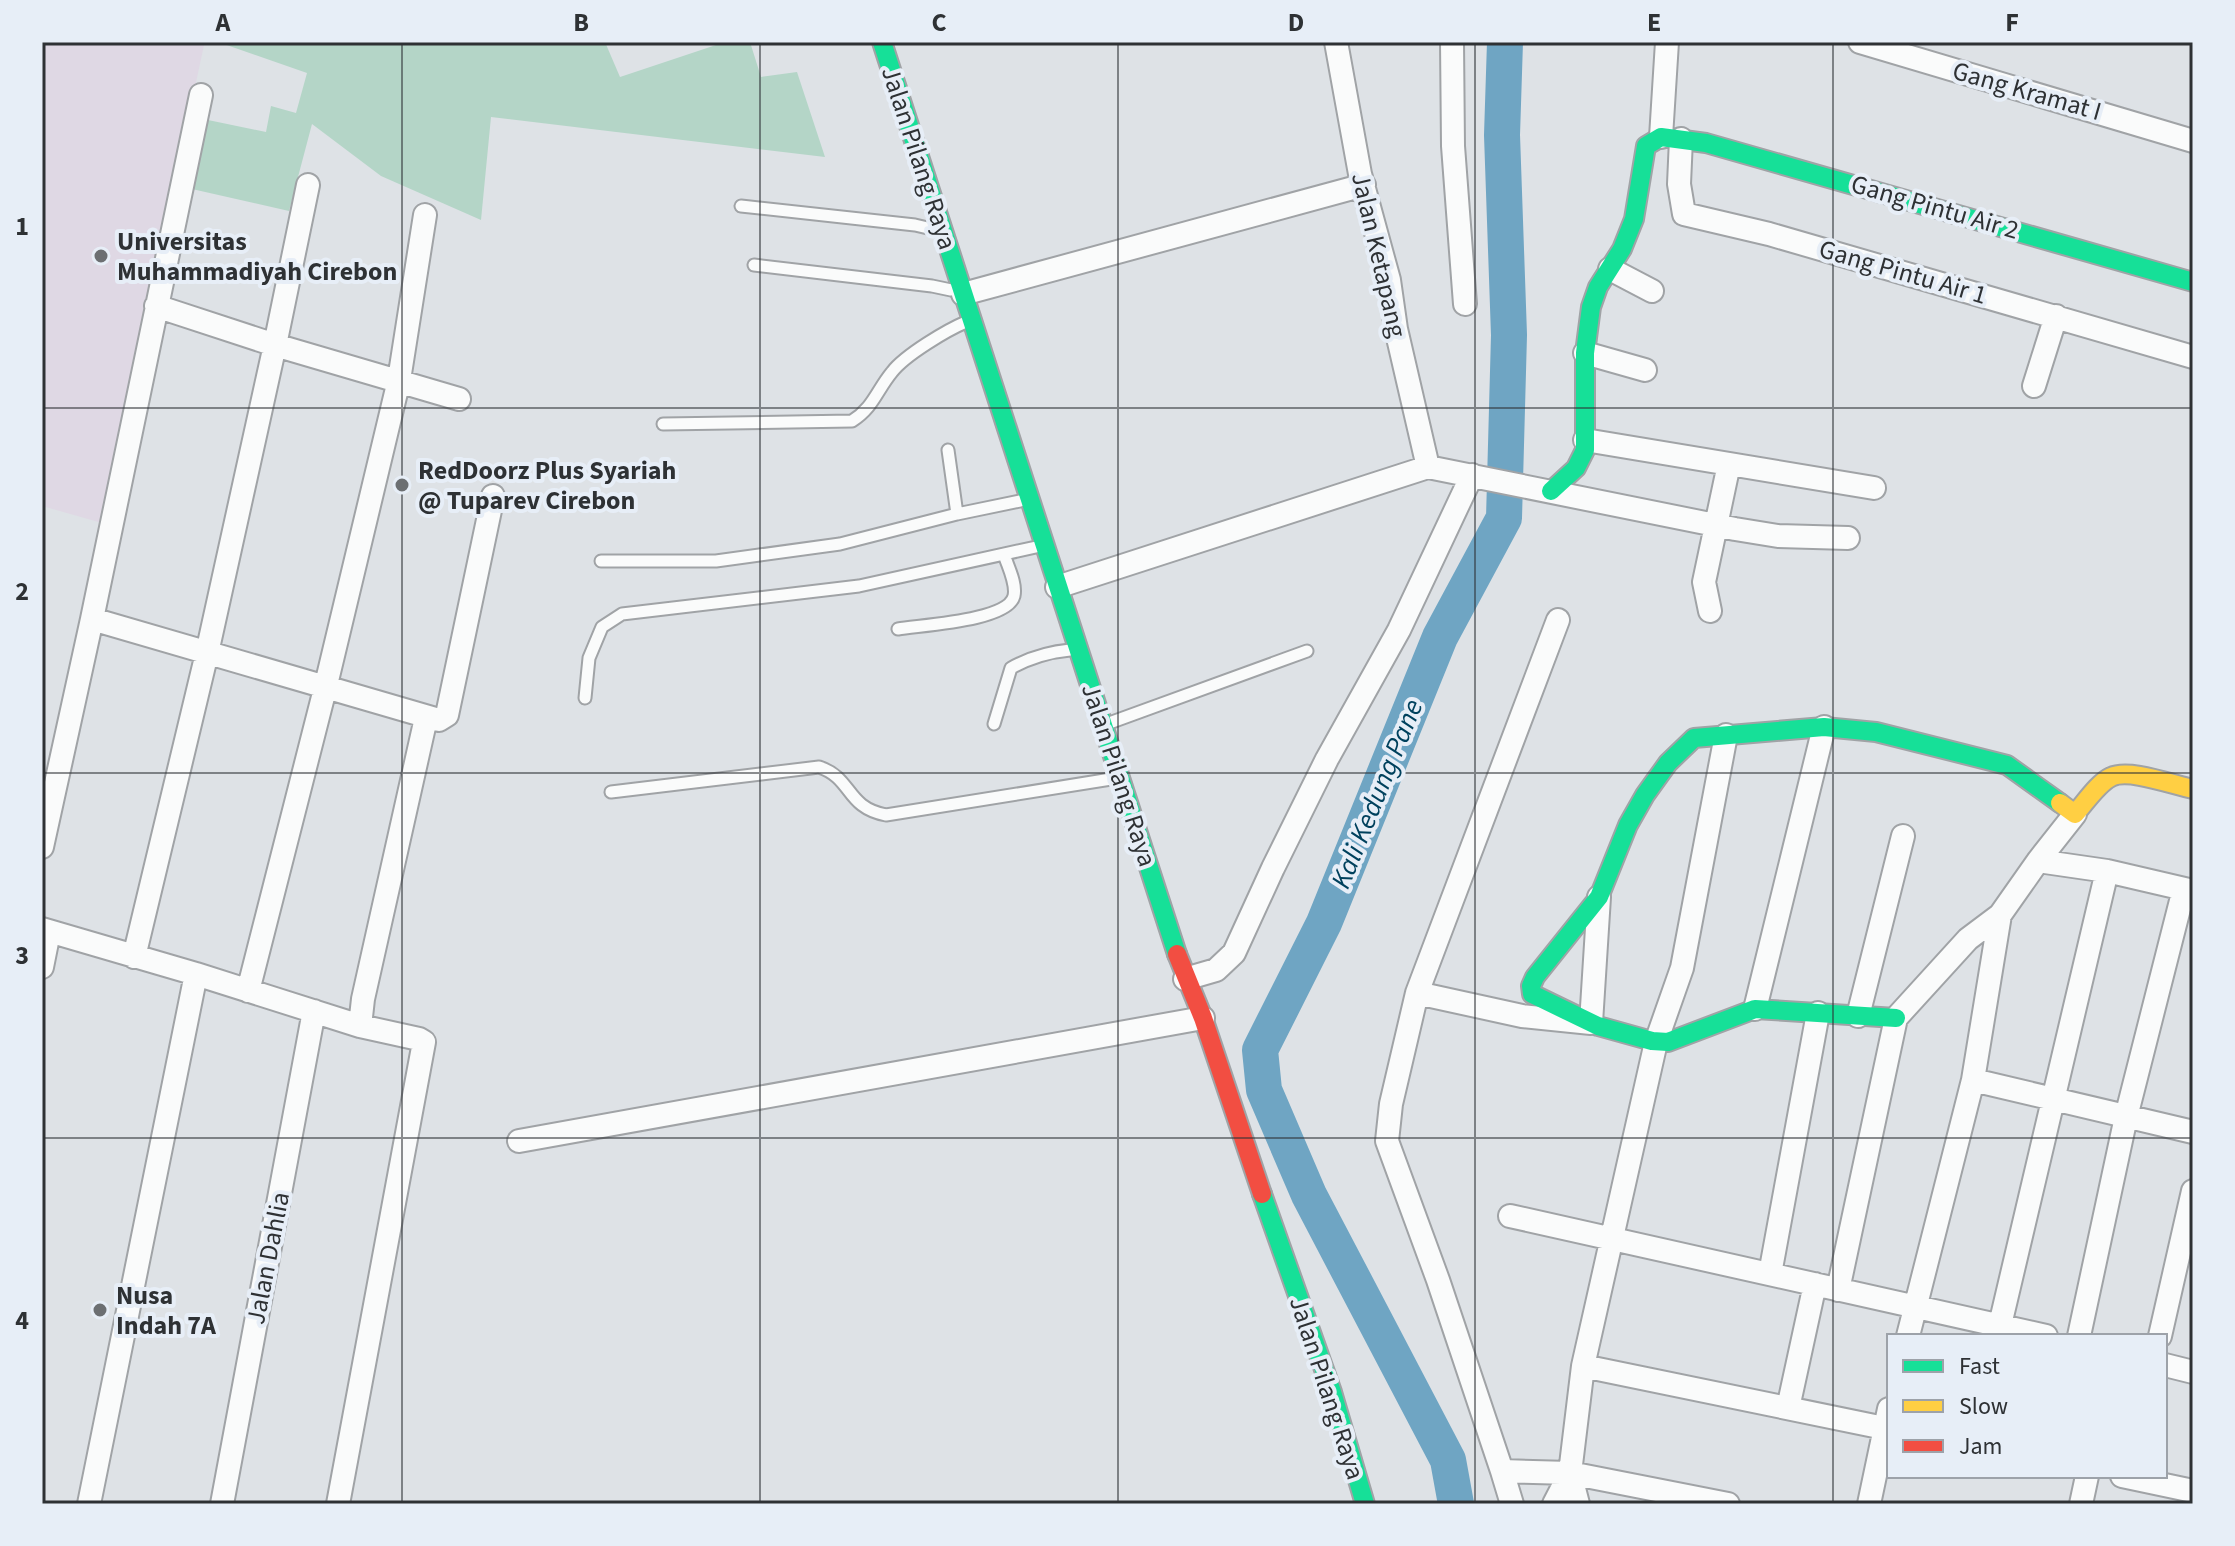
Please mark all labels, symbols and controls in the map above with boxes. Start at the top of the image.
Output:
text: A [215,4,232,41]
text: B [573,4,589,41]
text: C [931,4,947,41]
text: D [1288,4,1304,41]
text: E [1647,4,1661,41]
text: F [2005,4,2019,41]
street label: Gang Kramat I [1948,52,2106,130]
street label: Jalan Pilang Raya [872,62,966,254]
street label: Gang Pintu Air 2 [1847,165,2023,249]
street label: Jalan Ketapang [1342,169,1416,341]
text: 1 [15,208,29,245]
place label: Universitas Muhammadiyah Cirebon [117,223,397,290]
street label: Gang Pintu Air 1 [1815,230,1991,314]
marker: Universitas Muhammadiyah Cirebon [92,247,110,265]
place label: RedDoorz Plus Syariah @ Tuparev Cirebon [418,452,676,519]
marker: RedDoorz Plus Syariah @ Tuparev Cirebon [393,476,411,494]
text: 2 [15,573,29,610]
street label: Jalan Pilang Raya [1072,679,1166,871]
water label: Kali Kedung Pane [1321,693,1433,895]
text: 3 [15,937,29,974]
street label: Jalan Dahlia [237,1189,299,1327]
place label: Nusa Indah 7A [116,1277,217,1344]
street label: Jalan Pilang Raya [1280,1292,1374,1484]
marker: Nusa Indah 7A [91,1301,109,1319]
text: 4 [15,1302,29,1339]
legend [1887,1334,2167,1478]
text: Fast [1959,1349,2000,1384]
text: Slow [1959,1389,2008,1424]
text: Jam [1959,1429,2003,1464]

